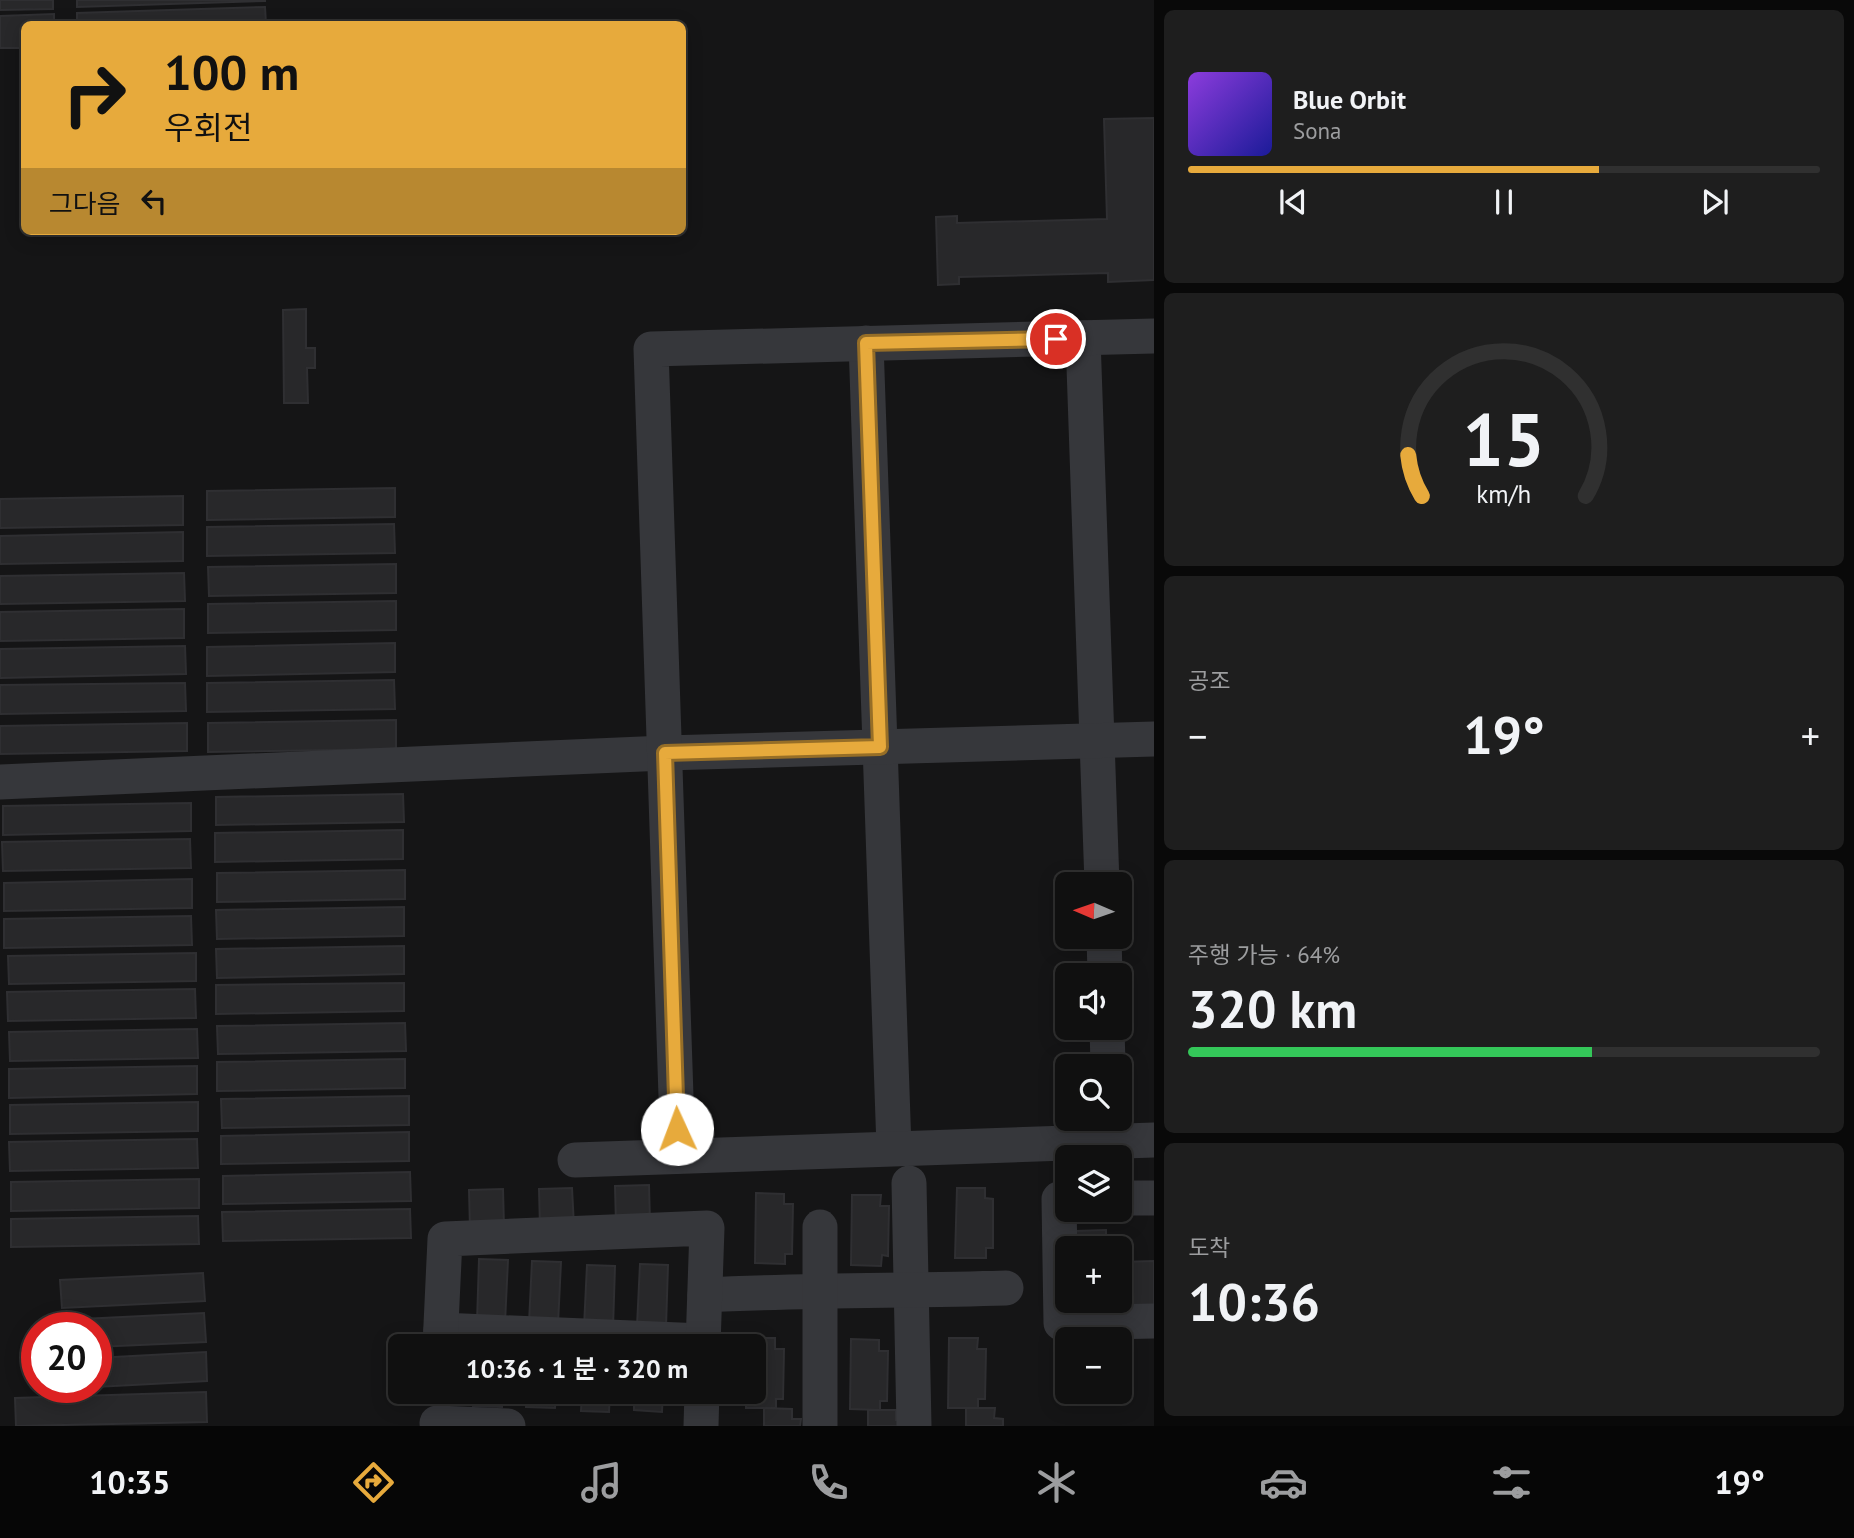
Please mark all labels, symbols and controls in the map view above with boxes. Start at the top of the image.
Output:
text: 100 m [164,40,299,104]
icon: right [49,49,140,140]
text: Blue Orbit [1293,83,1406,116]
text: 우회전 [164,106,252,148]
text: Sona [1293,116,1342,145]
icon: left [135,182,173,220]
icon: previous [1274,183,1312,221]
icon: pause [1485,183,1523,221]
icon: next [1696,183,1734,221]
text: 그다음 [49,187,121,220]
pin [1026,309,1086,369]
icon: arrive [1037,320,1075,358]
text: 15 [1463,392,1545,486]
text: km/h [1477,478,1531,510]
text: 공조 [1188,666,1230,695]
text: 19° [1463,701,1545,768]
text: − [1188,711,1207,760]
text: + [1801,711,1820,760]
north arrow [1055,872,1132,948]
map controls [1055,872,1132,1404]
text: 주행 가능 · 64% [1188,940,1340,969]
button: sound [1055,963,1132,1040]
text: 320 km [1188,975,1357,1042]
button: search [1055,1054,1132,1131]
position arrow [640,1092,714,1166]
button: layers [1055,1145,1132,1222]
text: 도착 [1188,1233,1230,1262]
button: + [1055,1236,1132,1313]
text: 10:36 [1188,1268,1320,1335]
speed limit sign: 20 [21,1312,112,1403]
button: − [1055,1327,1132,1404]
text: 10:36 · 1 분 · 320 m [466,1352,688,1385]
icon: directions [349,1458,398,1507]
icon: music [577,1458,626,1507]
icon: phone [804,1458,853,1507]
icon: climate [1032,1458,1081,1507]
icon: car [1259,1458,1308,1507]
icon: filters [1487,1458,1536,1507]
text: 10:35 [89,1461,170,1503]
text: 19° [1714,1461,1765,1503]

